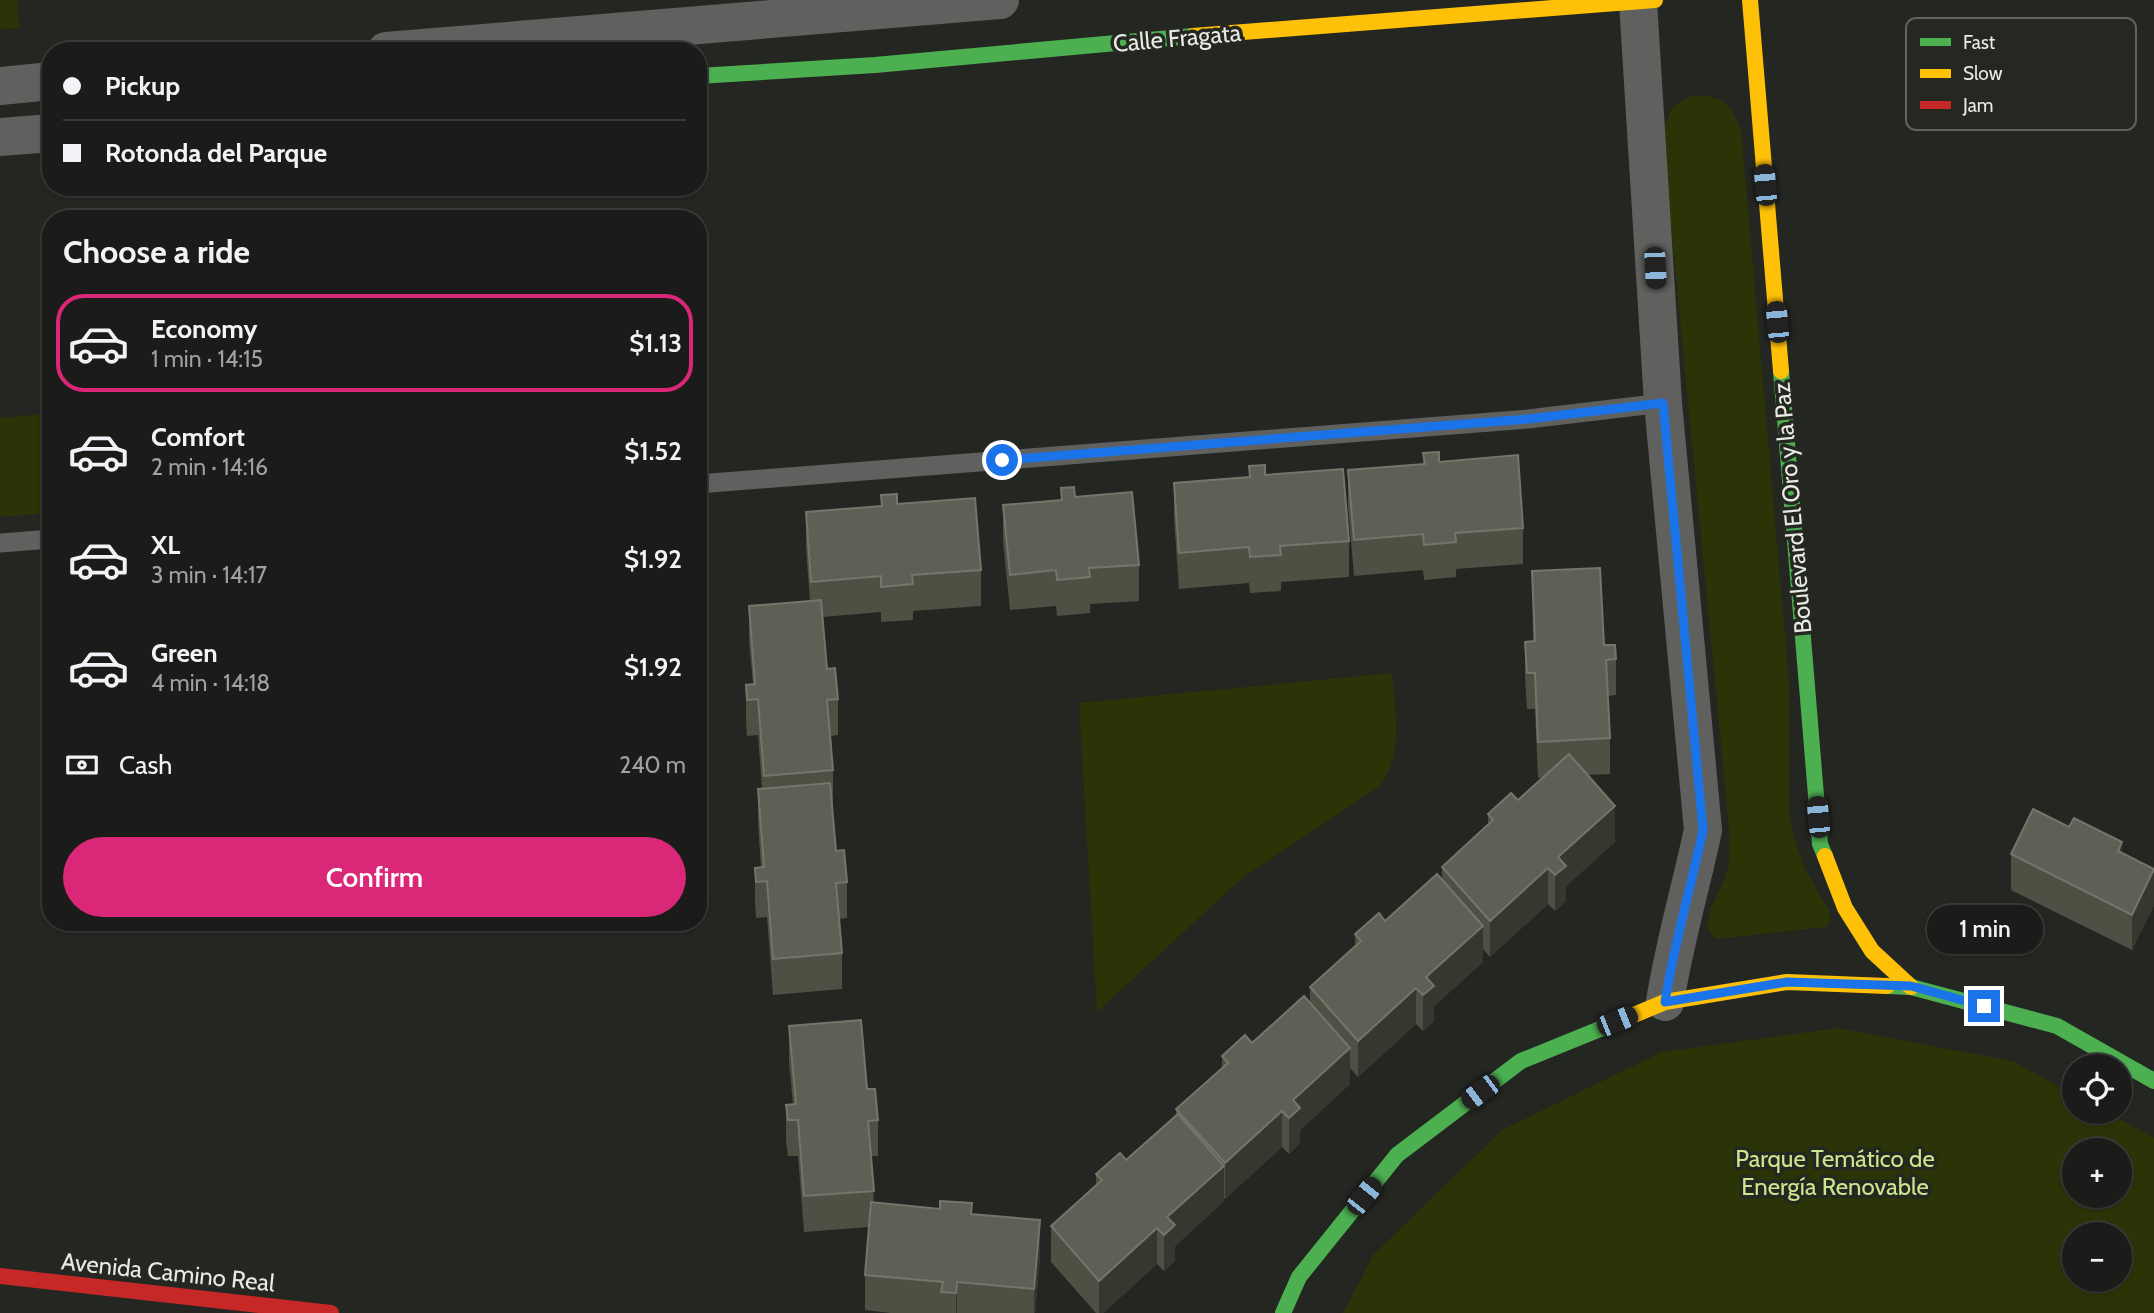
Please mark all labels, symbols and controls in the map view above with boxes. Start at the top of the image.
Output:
street label: Calle Fragata [1112,18,1243,58]
legend [1906,18,2136,130]
text: Fast [1963,31,1996,54]
text: Slow [1963,62,2003,85]
text: Pickup [105,70,180,102]
text: Jam [1962,94,1993,117]
text: Rotonda del Parque [105,137,327,169]
car [1753,163,1778,207]
text: Choose a ride [63,232,250,271]
car [1644,246,1667,290]
car [1765,300,1790,344]
icon: car [67,312,130,375]
text: Economy [151,313,257,345]
text: $1.13 [629,327,682,359]
text: 1 min · 14:15 [151,345,263,373]
street label: Boulevard El Oro y la Paz [1767,381,1817,635]
icon: car [67,420,130,483]
text: Comfort [151,421,245,453]
text: $1.52 [624,435,682,467]
route start [986,444,1018,476]
text: 2 min · 14:16 [151,453,268,481]
icon: car [67,528,130,591]
text: XL [151,529,180,561]
text: $1.92 [624,543,682,575]
text: 3 min · 14:17 [151,561,267,589]
icon: car [67,636,130,699]
text: Green [151,637,218,669]
text: $1.92 [624,651,682,683]
text: 4 min · 14:18 [151,669,270,697]
icon: cash [63,746,101,784]
text: Cash [119,749,172,781]
text: 240 m [619,751,686,779]
car [1806,795,1831,839]
button: Confirm [63,837,686,917]
callout: 1 min [1926,904,2042,954]
text: 1 min [1959,915,2011,943]
route end [1968,990,2000,1022]
car [1594,1003,1641,1039]
map controls [2062,1054,2132,1292]
button: locate [2062,1054,2132,1124]
car [1457,1071,1504,1113]
button: + [2062,1138,2132,1208]
park label: Parque Temático de Energía Renovable [1735,1144,1935,1201]
car [1343,1173,1386,1219]
button: − [2062,1222,2132,1292]
street label: Avenida Camino Real [60,1246,277,1298]

